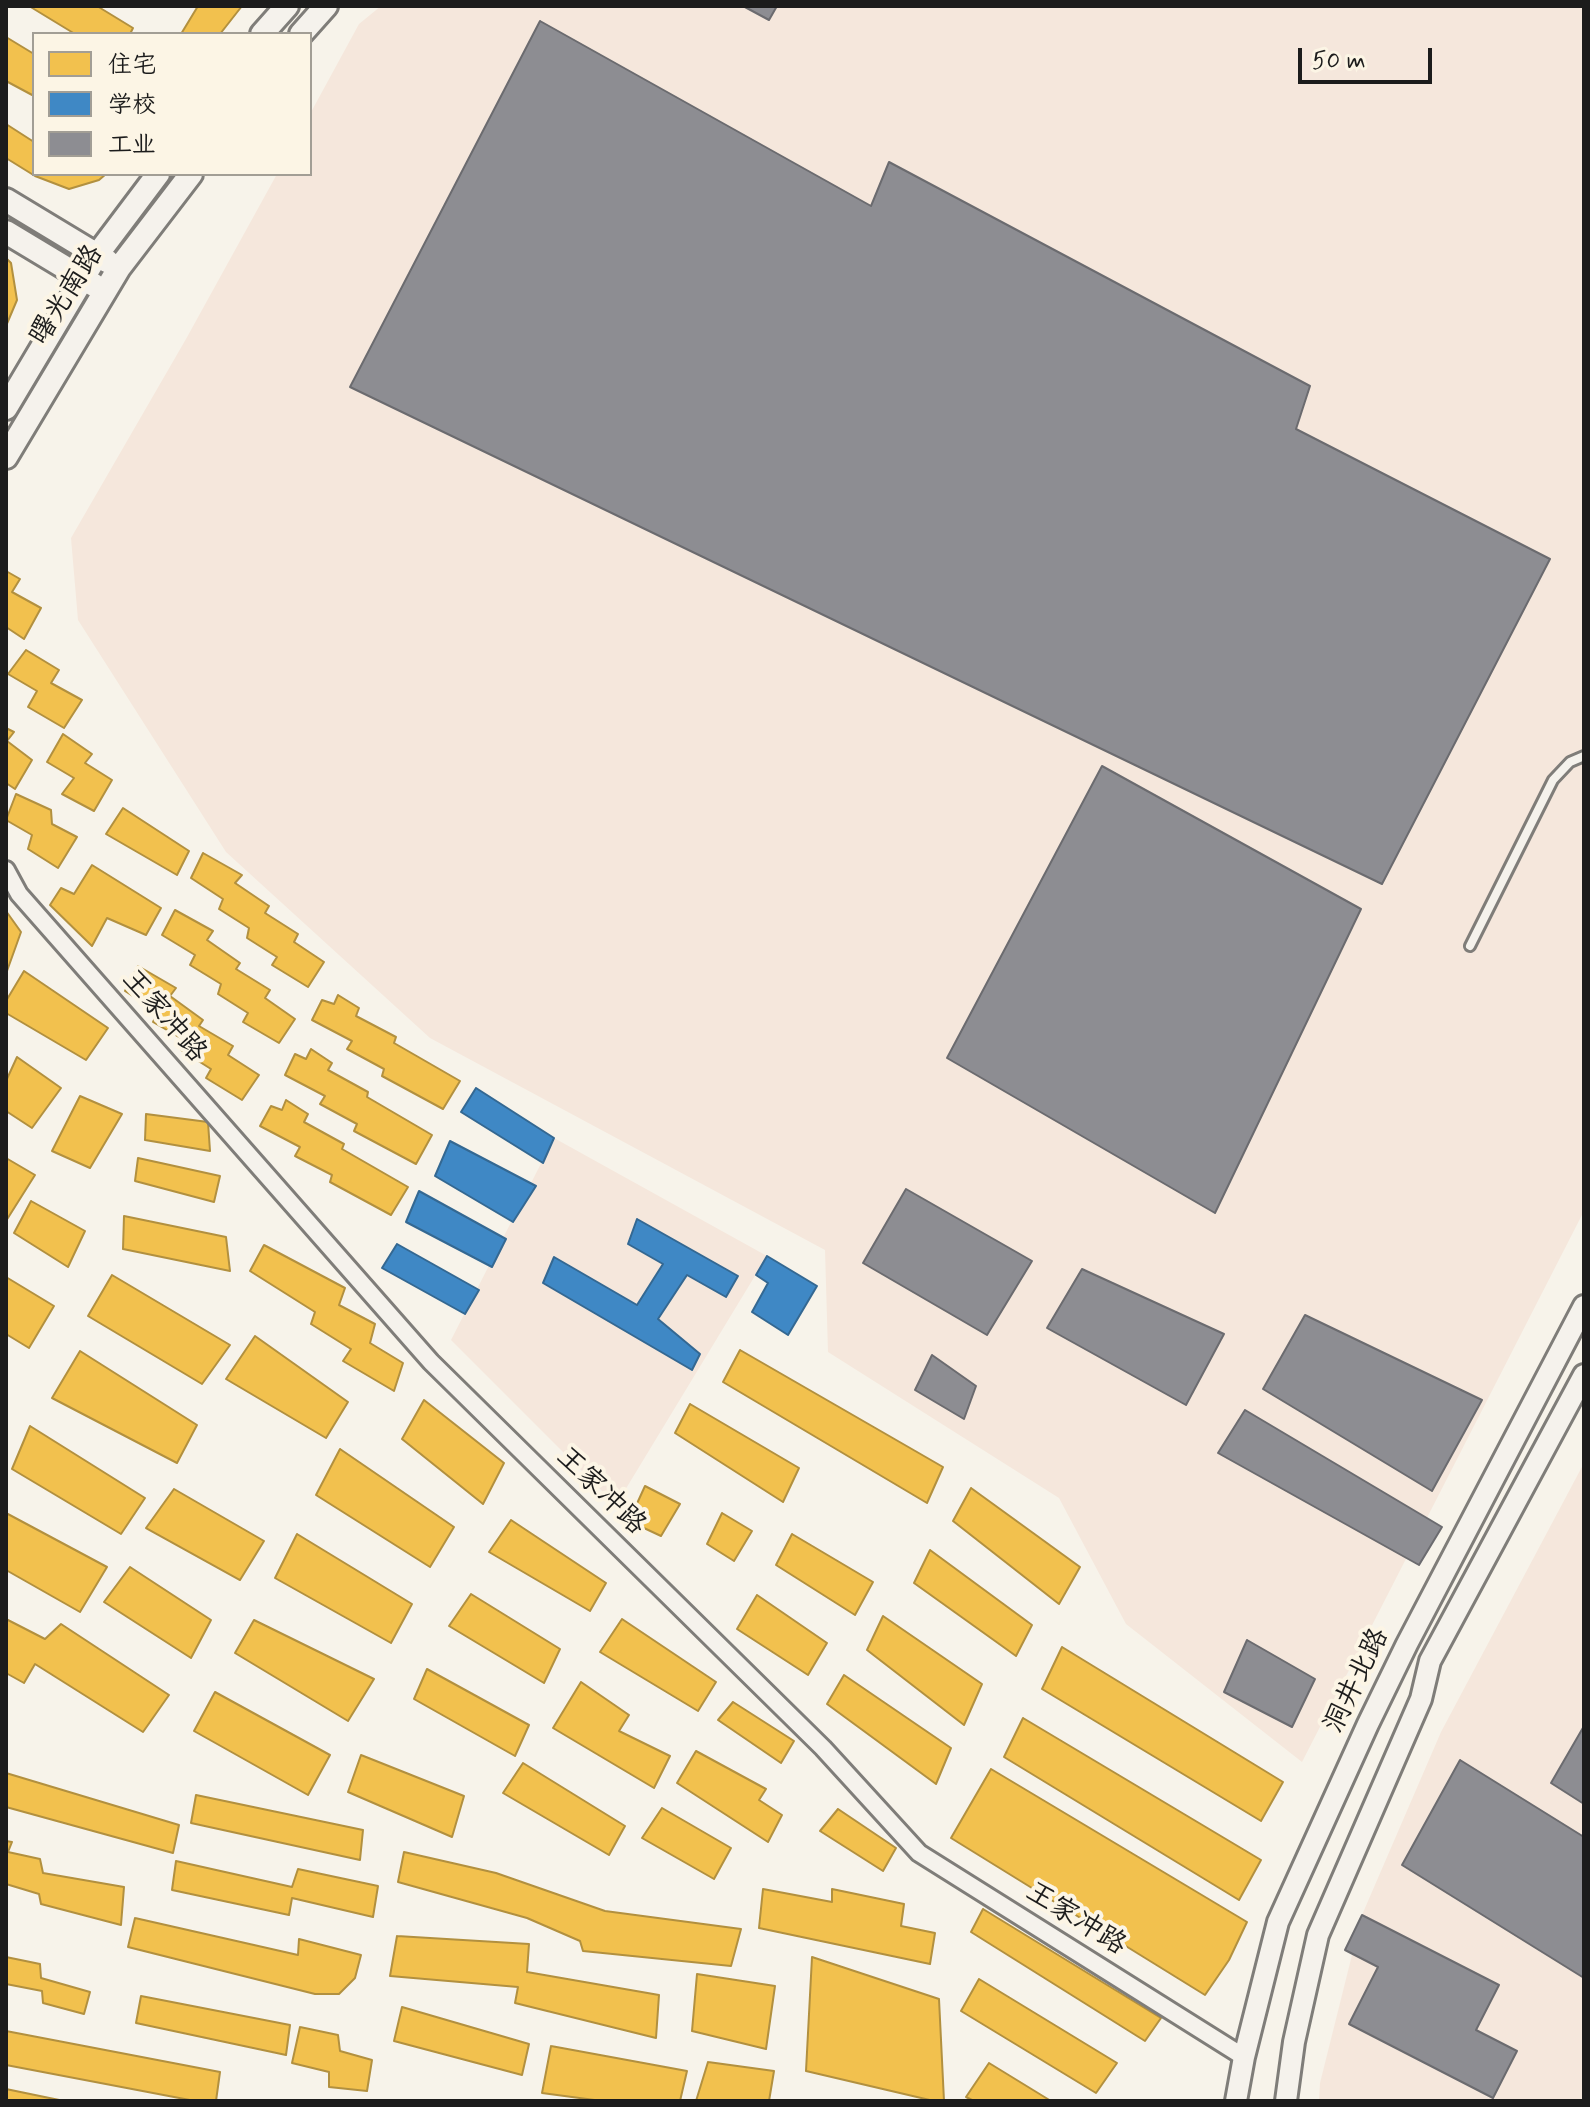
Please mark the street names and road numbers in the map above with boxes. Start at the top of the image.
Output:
street label: 曙光南路 [24,240,112,352]
street label: 王家冲路 [114,964,212,1070]
street label: 王家冲路 [548,1441,652,1543]
street label: 洞井北路 [1318,1623,1398,1739]
street label: 王家冲路 [1019,1876,1131,1964]

